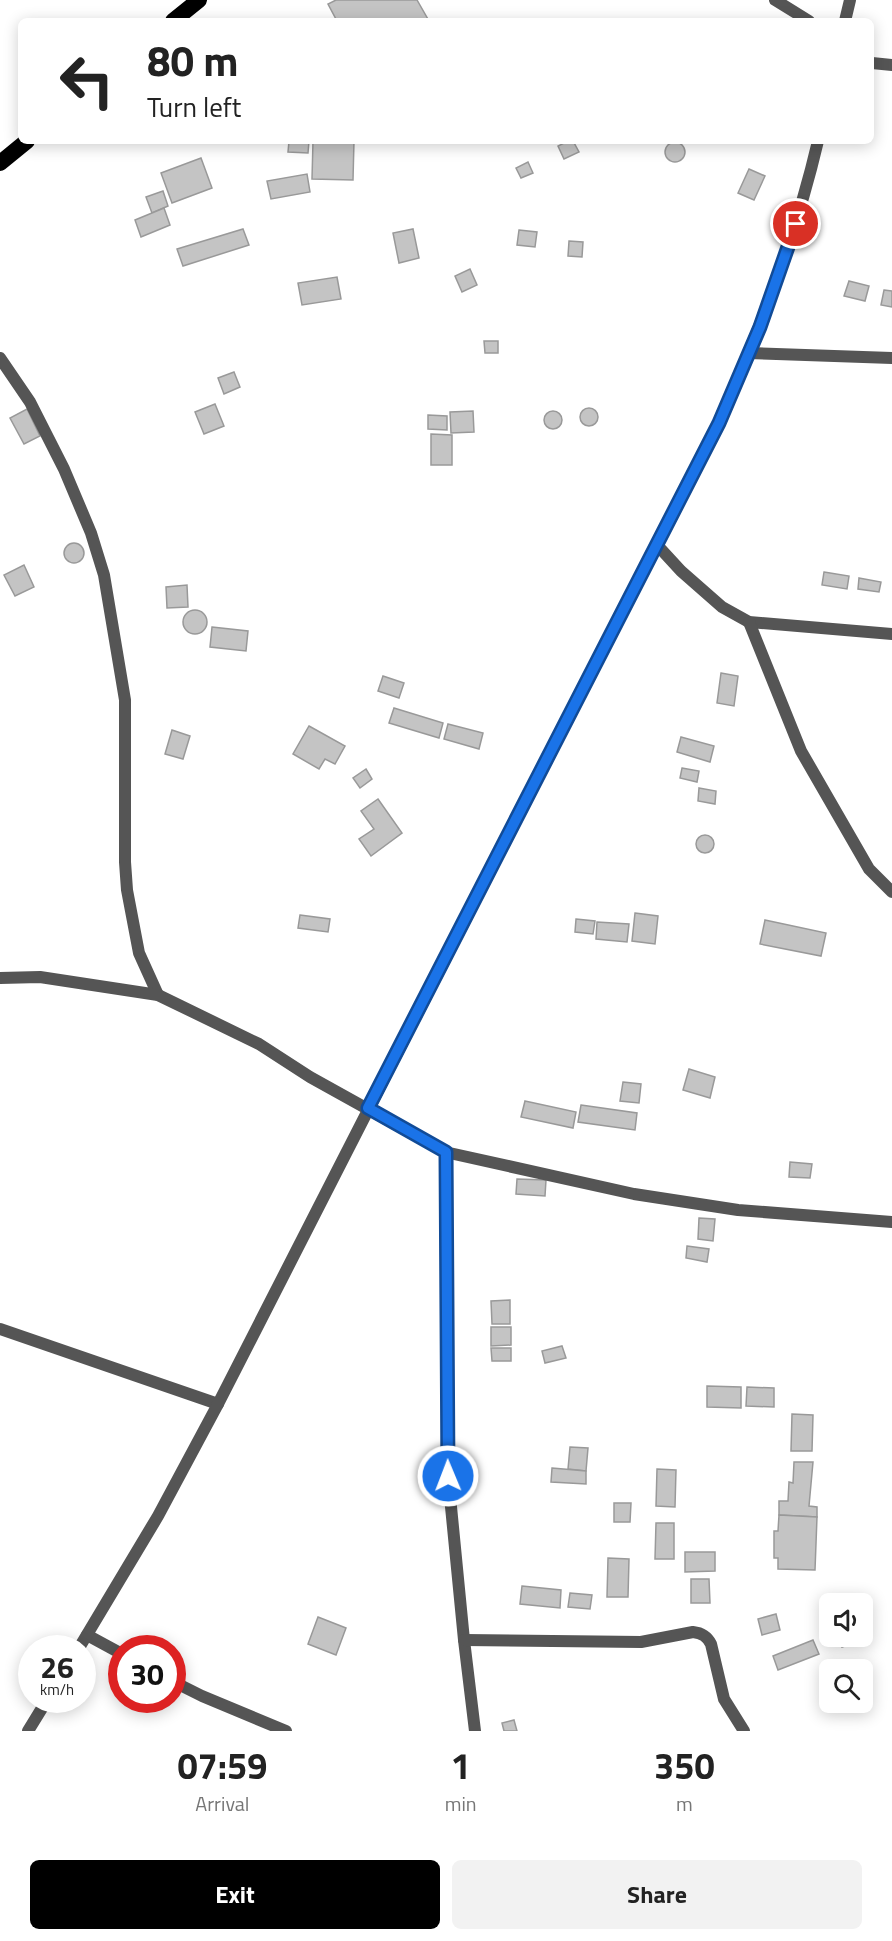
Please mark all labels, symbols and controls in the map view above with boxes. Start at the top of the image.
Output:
text: 80 m [147,28,239,92]
icon: left [48,42,126,120]
text: Turn left [147,86,241,127]
pin [770,198,821,249]
icon: arrive [779,207,812,240]
position arrow [416,1444,480,1508]
map controls [819,1593,873,1713]
button: sound [819,1593,873,1647]
speed limit sign: 30 [108,1635,186,1713]
text: 26 [40,1644,74,1690]
button: search [819,1659,873,1713]
text: km/h [40,1678,74,1701]
text: 07:59 [177,1738,267,1793]
text: 1 [451,1738,471,1793]
text: 350 [654,1738,715,1793]
text: Arrival [195,1788,250,1819]
text: min [445,1788,477,1819]
text: m [676,1788,693,1819]
button: Exit [30,1860,440,1929]
button: Share [452,1860,862,1929]

